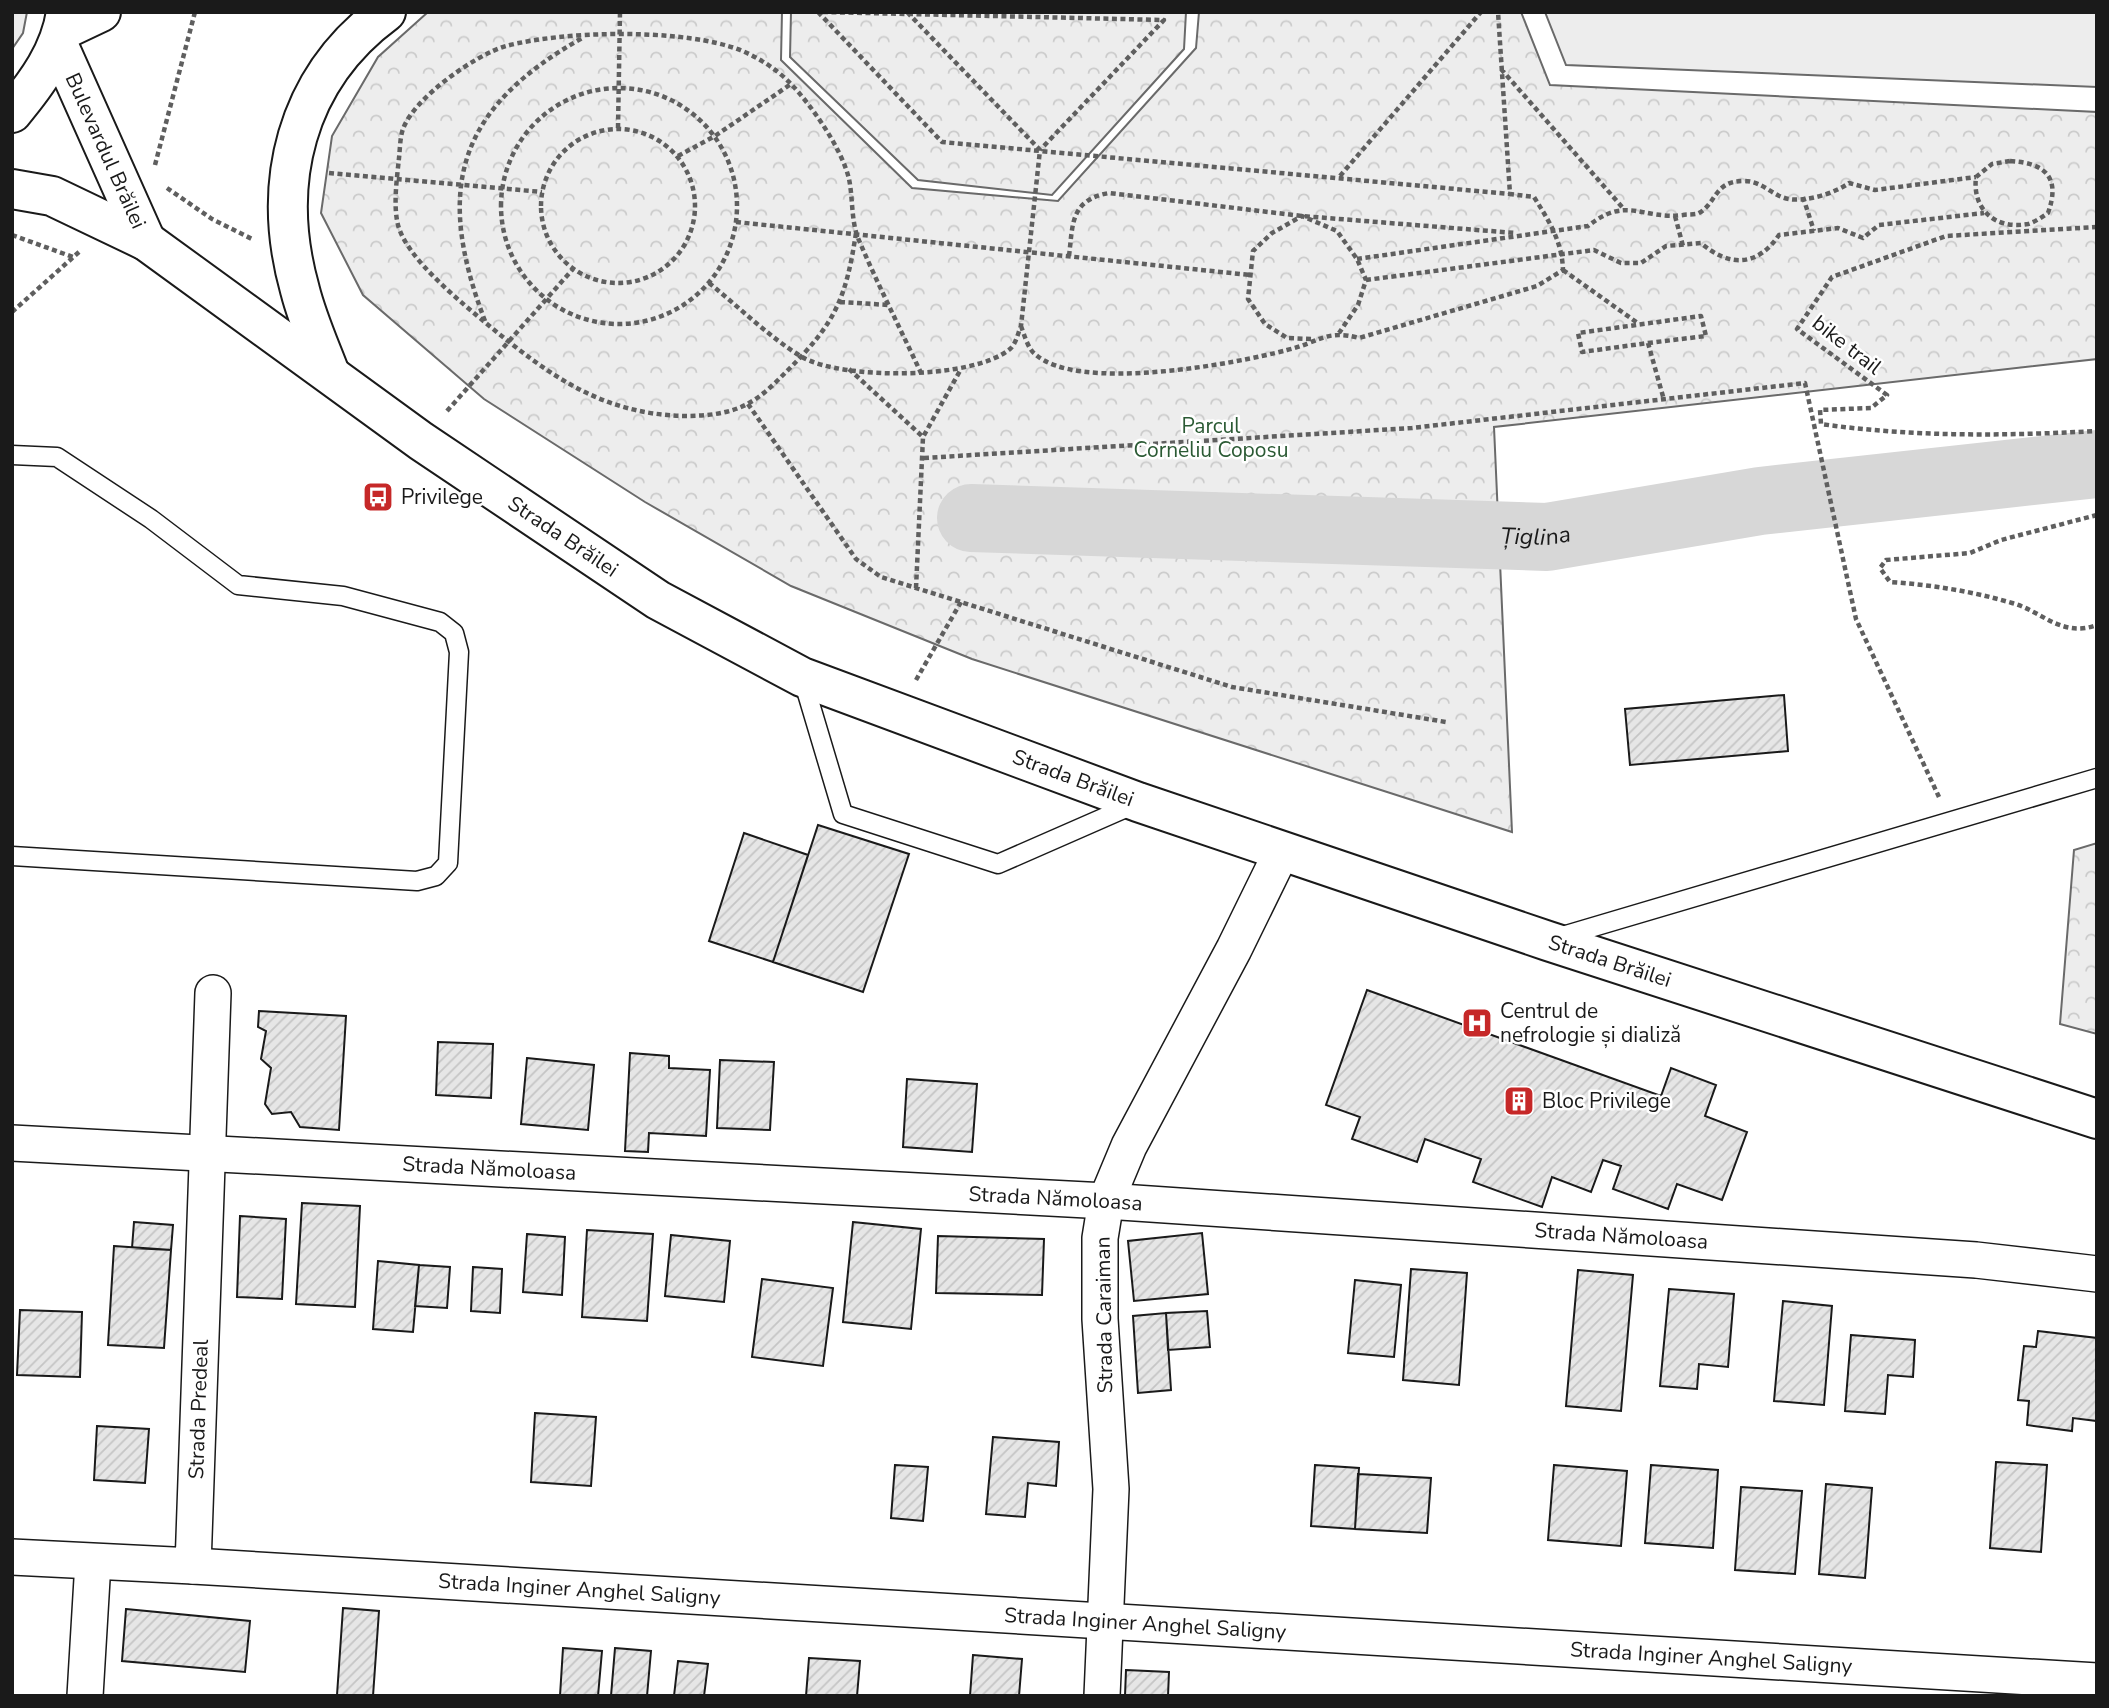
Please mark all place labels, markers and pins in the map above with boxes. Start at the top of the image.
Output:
bus stop icon: Privilege [361,480,395,514]
place label: Privilege [401,483,483,511]
place label: Centrul de nefrologie și dializă [1500,997,1681,1049]
hospital icon: Centrul de nefrologie și dializă [1460,1006,1494,1040]
building icon: Bloc Privilege [1502,1084,1536,1118]
place label: Bloc Privilege [1542,1087,1671,1115]

